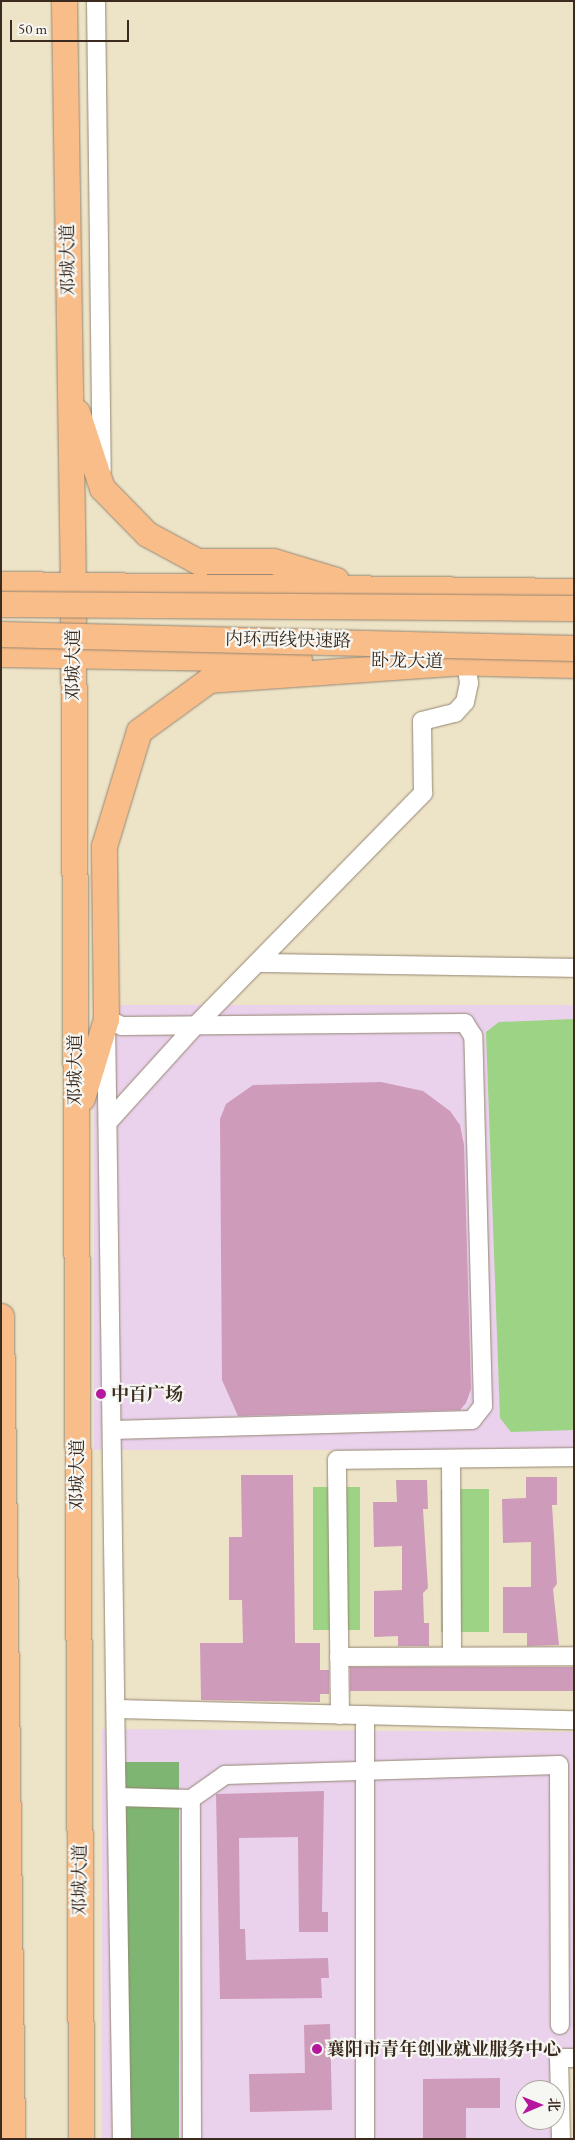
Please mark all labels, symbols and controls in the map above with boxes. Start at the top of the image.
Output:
scale bar [12,10,131,42]
text: 50 m [18,19,47,38]
street label: 邓城大道 [57,224,79,296]
street label: 内环西线快速路 [225,628,351,652]
street label: 邓城大道 [62,629,84,701]
street label: 卧龙大道 [371,650,443,672]
street label: 邓城大道 [64,1034,86,1106]
place label: 中百广场 [111,1383,183,1405]
marker: 中百广场 [95,1388,107,1400]
street label: 邓城大道 [66,1439,88,1511]
street label: 邓城大道 [69,1844,91,1916]
place label: 襄阳市青年创业就业服务中心 [327,2038,561,2060]
marker: 襄阳市青年创业就业服务中心 [311,2043,323,2055]
north arrow [515,2080,565,2130]
text: 北 [545,2098,563,2112]

